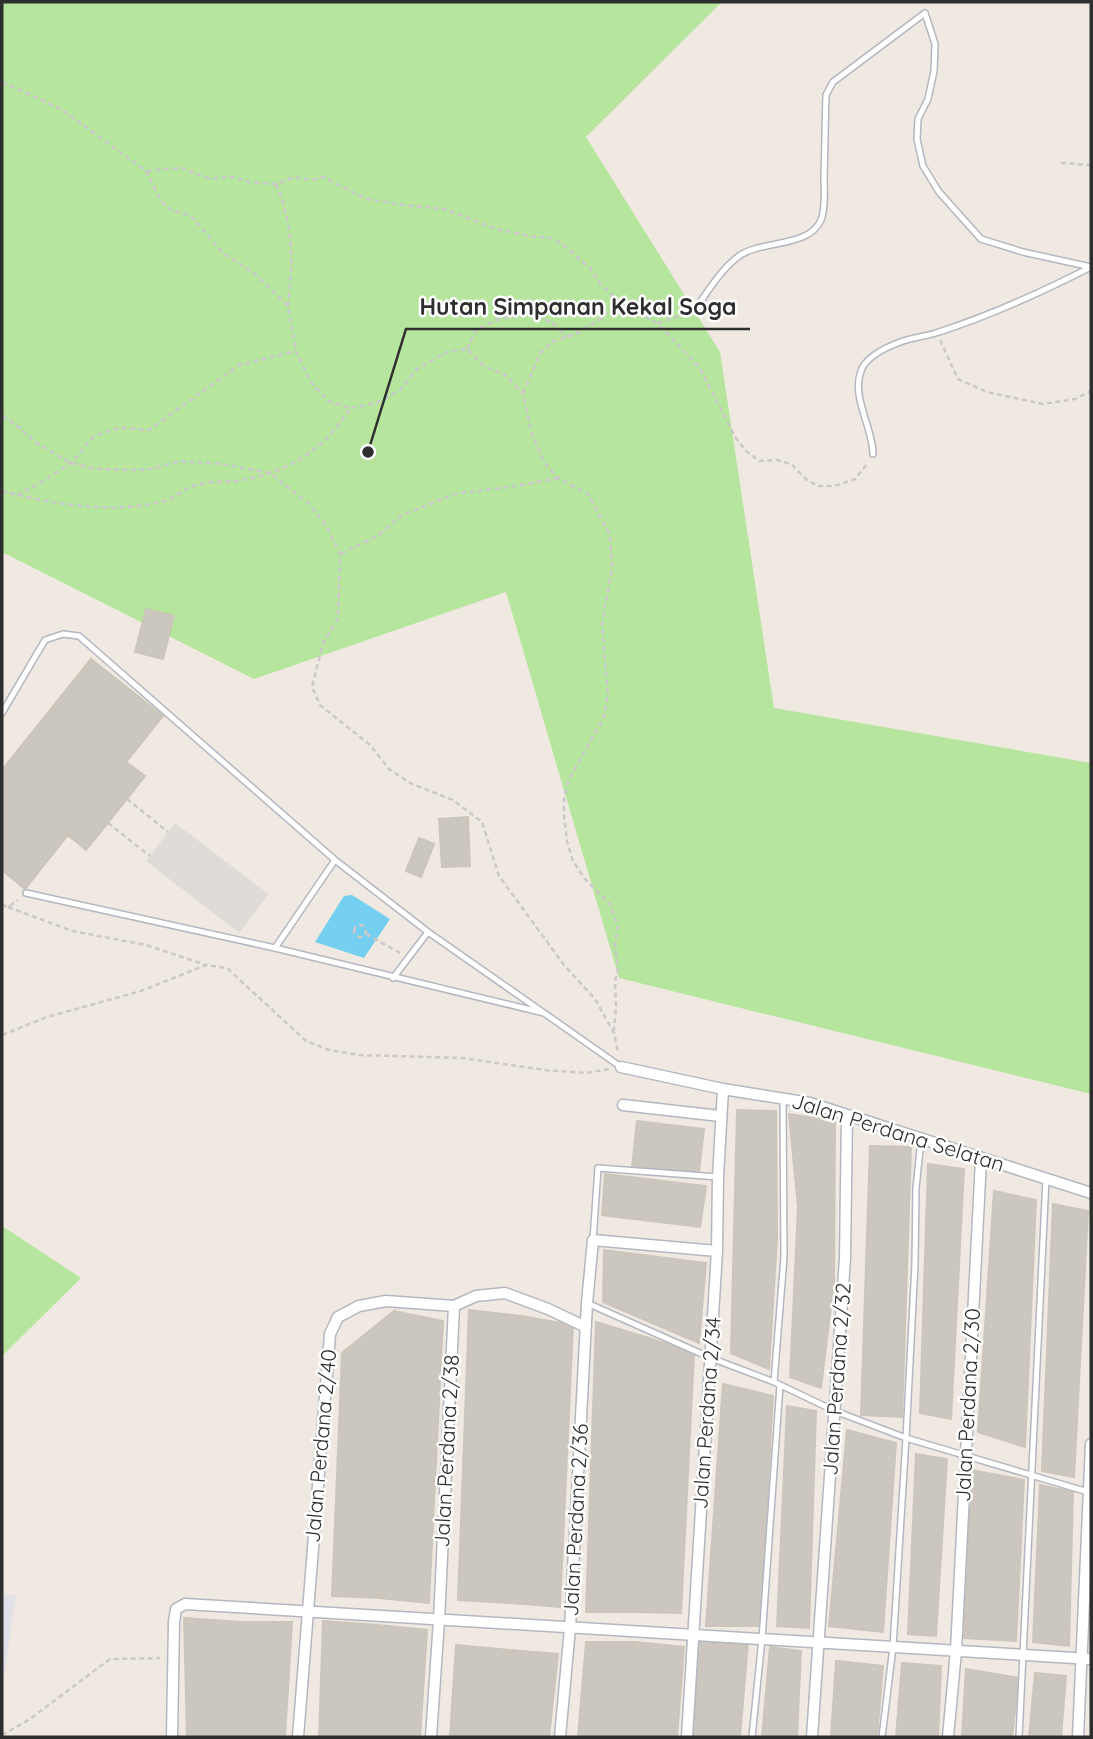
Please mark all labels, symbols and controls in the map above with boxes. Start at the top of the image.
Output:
callout: Hutan Simpanan Kekal Soga [406,285,750,329]
text: Hutan Simpanan Kekal Soga [420,292,736,321]
street label: Jalan Perdana Selatan [789,1087,1008,1177]
street label: Jalan Perdana 2/32 [816,1282,856,1476]
street label: Jalan Perdana 2/30 [949,1307,985,1503]
street label: Jalan Perdana 2/34 [686,1316,726,1510]
street label: Jalan Perdana 2/40 [299,1348,341,1544]
street label: Jalan Perdana 2/38 [428,1354,464,1548]
street label: Jalan Perdana 2/36 [557,1423,593,1617]

